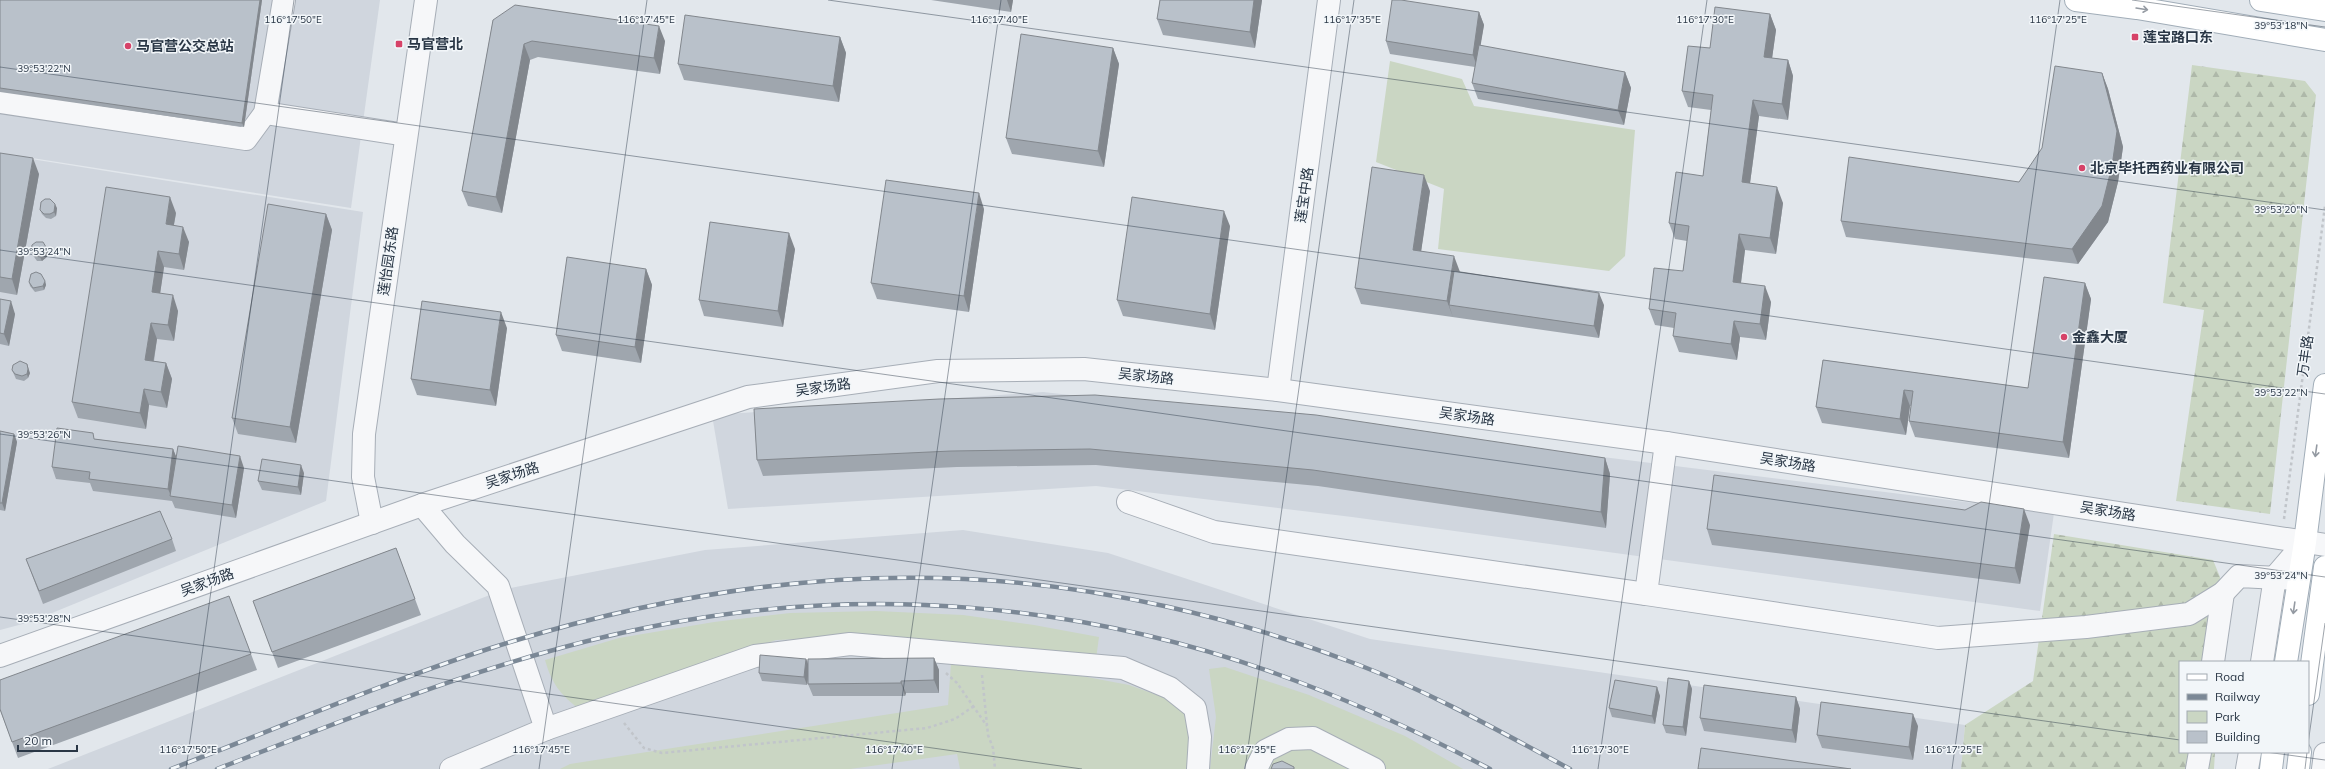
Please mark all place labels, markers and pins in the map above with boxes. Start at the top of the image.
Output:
place label: 莲宝路口东 [2143,28,2213,46]
marker: 莲宝路口东 [2130,32,2140,42]
place label: 马官营北 [407,35,463,53]
place label: 马官营公交总站 [136,37,234,55]
marker: 马官营北 [394,39,404,49]
marker: 马官营公交总站 [123,41,133,51]
place label: 北京毕托西药业有限公司 [2090,159,2244,177]
marker: 北京毕托西药业有限公司 [2077,163,2087,173]
place label: 金鑫大厦 [2072,328,2128,346]
marker: 金鑫大厦 [2059,332,2069,342]

